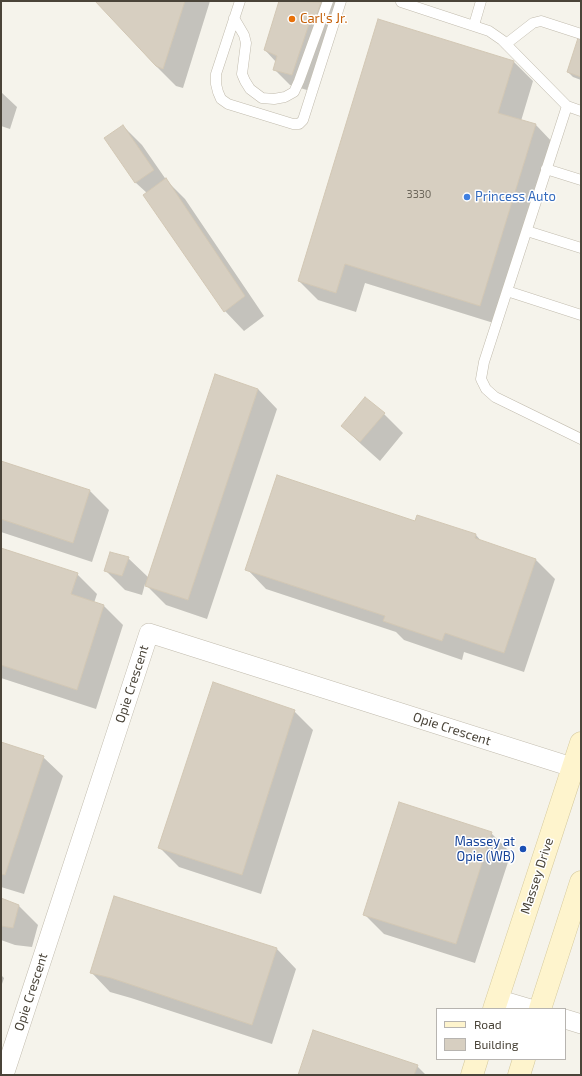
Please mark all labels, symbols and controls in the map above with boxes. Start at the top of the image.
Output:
place label: Carl's Jr. [300,11,347,27]
marker: Carl's Jr. [287,14,297,24]
house number: 3330 [407,187,431,201]
place label: Princess Auto [475,189,556,205]
marker: Princess Auto [462,192,472,202]
street label: Opie Crescent [112,643,152,725]
street label: Opie Crescent [411,709,493,749]
place label: Massey at Opie (WB) [454,834,515,865]
street label: Massey Drive [517,836,557,916]
marker: Massey at Opie (WB) [518,844,528,854]
street label: Opie Crescent [11,951,51,1033]
legend [436,1008,566,1060]
text: Road [474,1017,502,1031]
text: Building [474,1037,518,1051]

